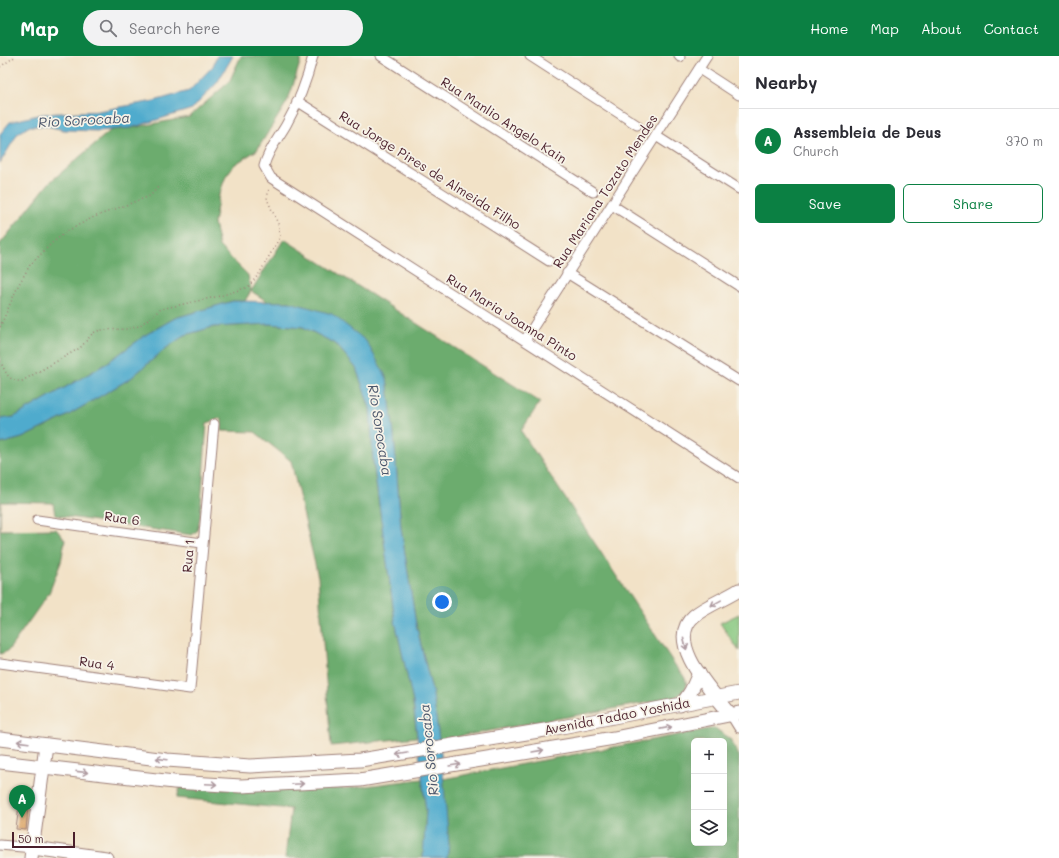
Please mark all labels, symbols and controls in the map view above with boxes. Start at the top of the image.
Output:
search box [83,10,363,46]
text: Map [20,16,59,41]
icon: search [97,17,119,39]
text: Search here [129,18,220,38]
text: Home [810,19,848,38]
text: Map [870,19,899,38]
text: About [921,19,962,38]
text: Contact [984,19,1039,38]
text: Nearby [755,71,817,93]
street label: Rua Manlio Angelo Kain [438,73,570,167]
street label: Rua Jorge Pires de Almeida Filho [336,106,524,233]
water label: Rio Sorocaba [37,108,130,131]
street label: Rua Mariana Tozato Mendes [548,110,661,271]
text: Assembleia de Deus [793,122,941,142]
text: A [763,132,773,149]
text: 370 m [1006,132,1043,149]
text: Church [793,142,838,159]
button: Save [755,184,895,223]
button: Share [903,184,1043,223]
street label: Rua Maria Joanna Pinto [444,269,581,364]
water label: Rio Sorocaba [364,383,397,477]
street label: Rua 6 [103,507,141,528]
street label: Rua 1 [178,539,197,573]
your location [432,592,452,612]
one-way arrow [711,600,723,608]
one-way arrow [681,637,689,650]
street label: Rua 4 [78,652,116,673]
street label: Avenida Tadao Yoshida [543,693,691,738]
water label: Rio Sorocaba [414,703,443,797]
one-way arrow [659,723,672,731]
one-way arrow [17,738,30,746]
map controls [691,738,727,846]
button: + [691,738,727,774]
one-way arrow [531,747,544,755]
one-way arrow [396,750,409,758]
one-way arrow [156,755,169,763]
one-way arrow [448,761,461,769]
one-way arrow [75,768,88,775]
button: − [691,774,727,810]
one-way arrow [291,780,304,787]
one-way arrow [204,781,217,788]
pin: A [9,785,35,818]
button: layers [691,810,727,846]
scale bar [12,830,75,849]
text: 50 m [18,831,44,846]

